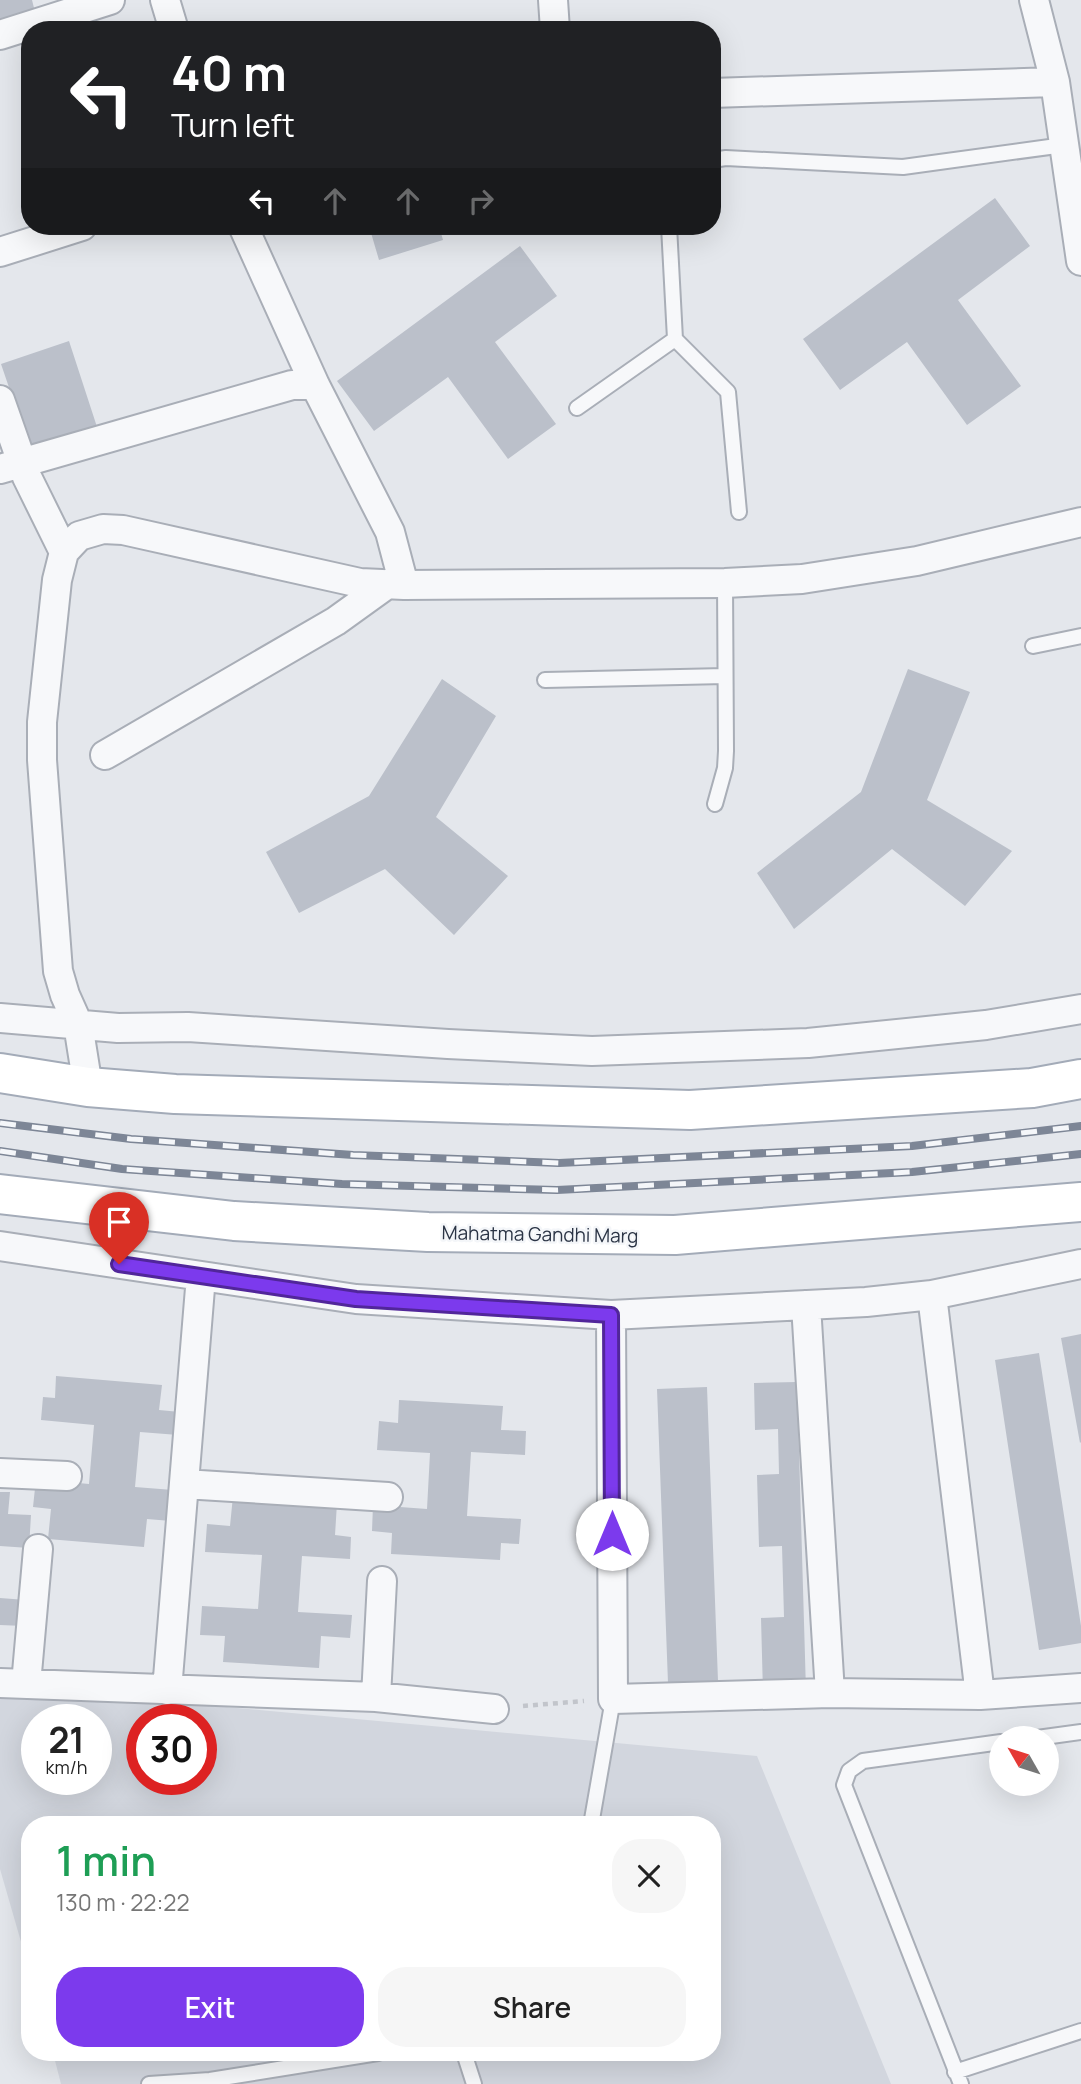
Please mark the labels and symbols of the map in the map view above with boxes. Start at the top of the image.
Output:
pin [89,1192,149,1264]
street label: Mahatma Gandhi Marg [441,1219,639,1249]
position arrow [575,1497,649,1571]
speed limit sign: 30 [126,1704,217,1795]
north arrow [989,1726,1059,1796]

